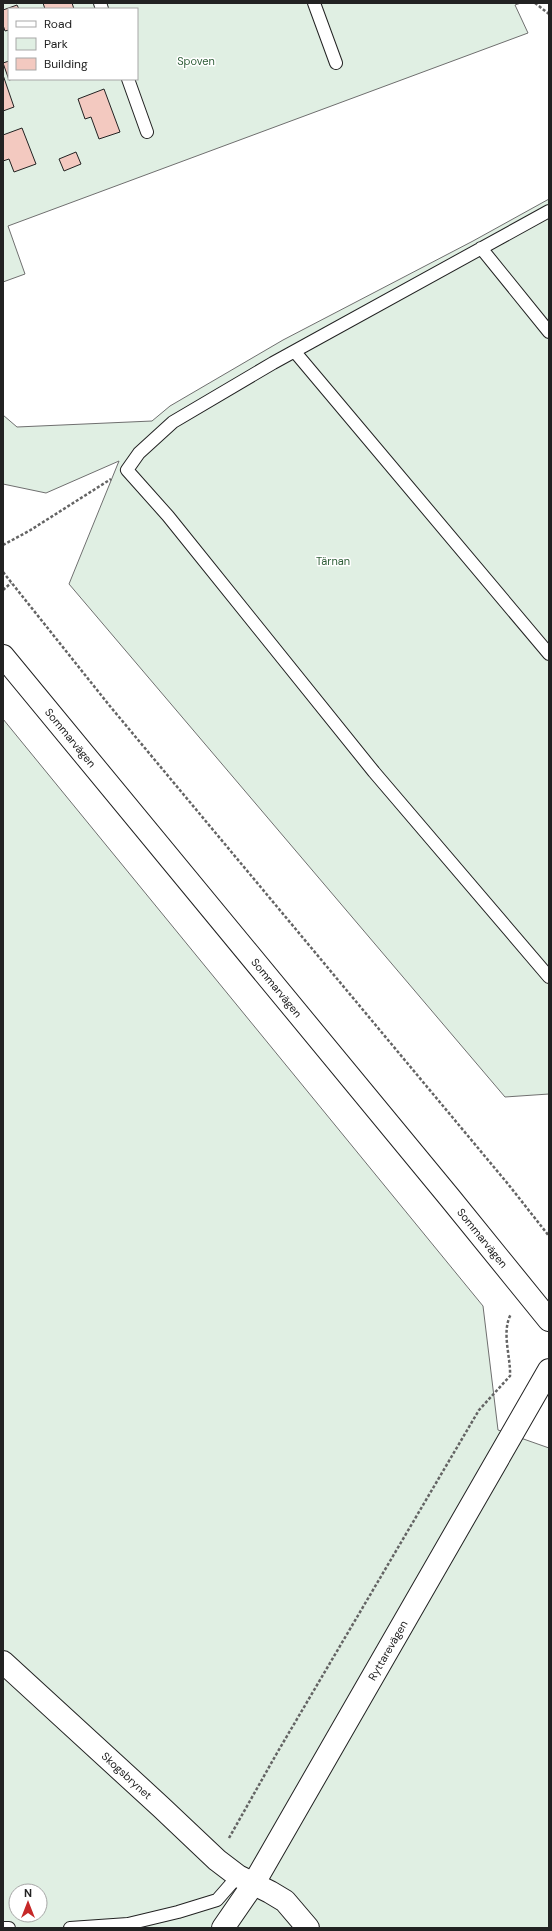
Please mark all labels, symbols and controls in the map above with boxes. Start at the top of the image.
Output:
legend [8,8,138,80]
text: Road [44,16,72,32]
text: Park [44,36,68,52]
park label: Spoven [177,54,215,68]
text: Building [44,56,88,72]
park label: Tärnan [316,554,350,568]
street label: Sommarvägen [42,705,99,770]
street label: Sommarvägen [248,955,305,1020]
street label: Sommarvägen [454,1205,511,1271]
street label: Ryttarevägen [365,1618,411,1683]
street label: Skogsbrynet [99,1749,155,1802]
north arrow [8,1883,48,1923]
text: N [24,1886,32,1900]

